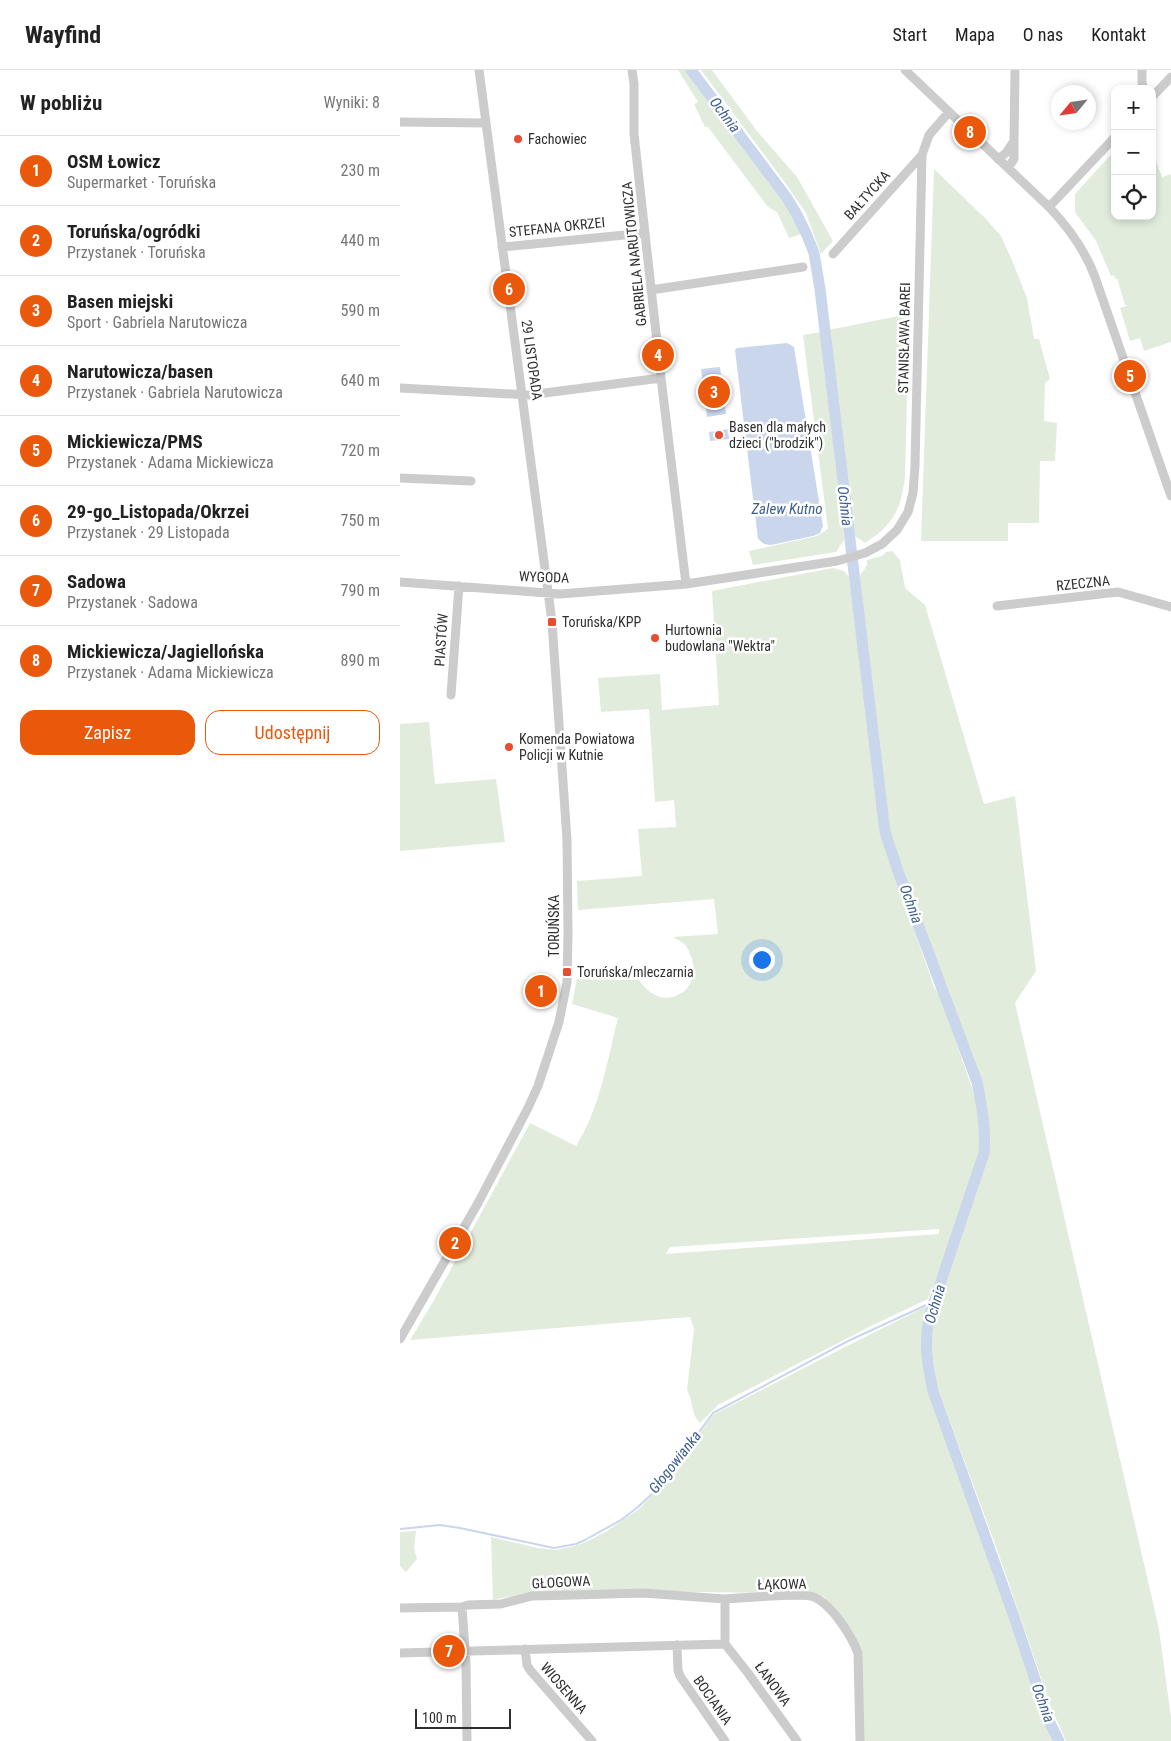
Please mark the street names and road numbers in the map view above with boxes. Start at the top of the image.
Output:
street label: BAŁTYCKA [841,167,893,223]
street label: GABRIELA NARUTOWICZA [618,181,650,327]
street label: STEFANA OKRZEI [508,214,606,240]
street label: STANISŁAWA BAREI [895,282,913,394]
street label: 29 LISTOPADA [518,319,546,401]
street label: WYGODA [519,568,569,586]
street label: RZECZNA [1055,572,1111,594]
street label: PIASTÓW [430,613,451,667]
street label: TORUŃSKA [545,895,562,957]
street label: GŁOGOWA [531,1572,591,1592]
street label: ŁĄKOWA [757,1576,807,1592]
street label: WIOSENNA [538,1659,590,1717]
street label: ŁANOWA [752,1659,794,1709]
street label: BOCIANIA [690,1672,736,1728]

